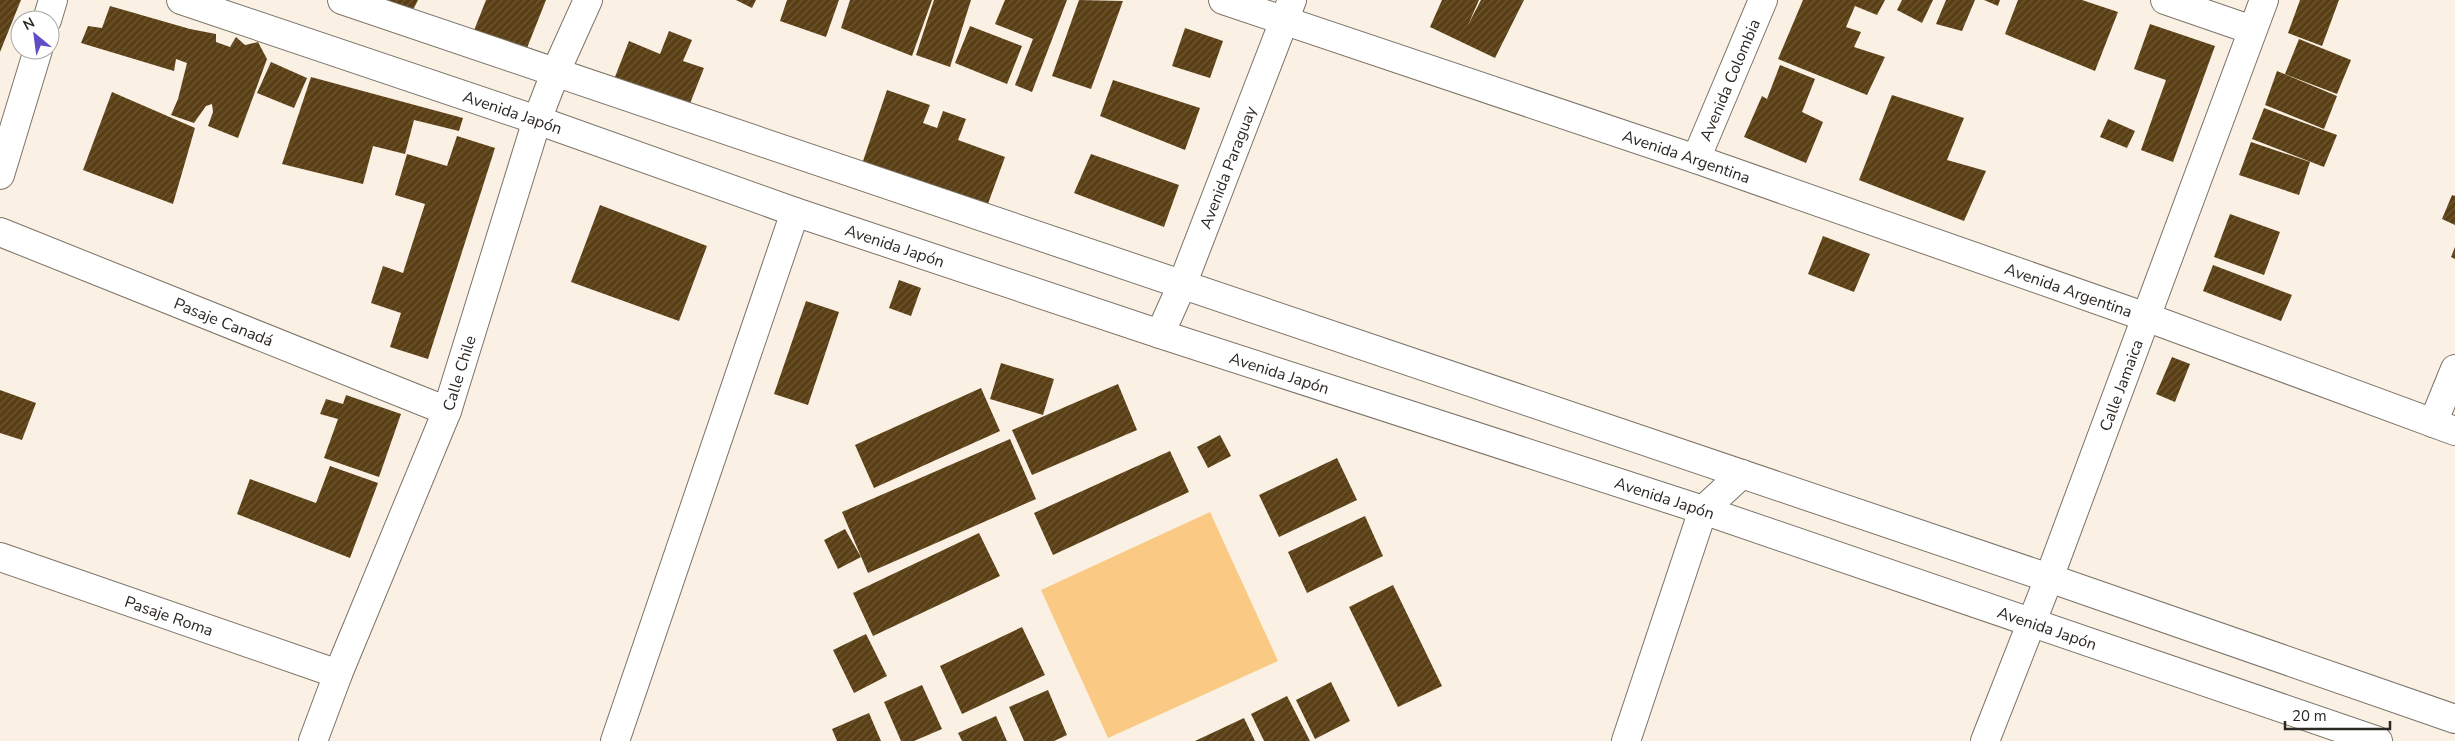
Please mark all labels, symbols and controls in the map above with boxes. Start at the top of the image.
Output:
north arrow [10,10,60,60]
text: N [20,13,38,35]
street label: Avenida Colombia [1695,16,1766,145]
street label: Avenida Japón [460,86,565,140]
street label: Avenida Paraguay [1195,102,1262,232]
street label: Avenida Argentina [1619,125,1753,189]
street label: Avenida Japón [842,220,947,273]
street label: Avenida Argentina [2002,258,2135,323]
street label: Pasaje Canadá [170,293,276,352]
street label: Calle Chile [438,333,482,414]
street label: Calle Jamaica [2095,336,2149,434]
street label: Avenida Japón [1226,347,1332,400]
street label: Avenida Japón [1612,472,1717,525]
street label: Pasaje Roma [122,591,216,642]
street label: Avenida Japón [1994,602,2099,656]
scale bar [2285,698,2390,730]
text: 20 m [2292,706,2327,726]

